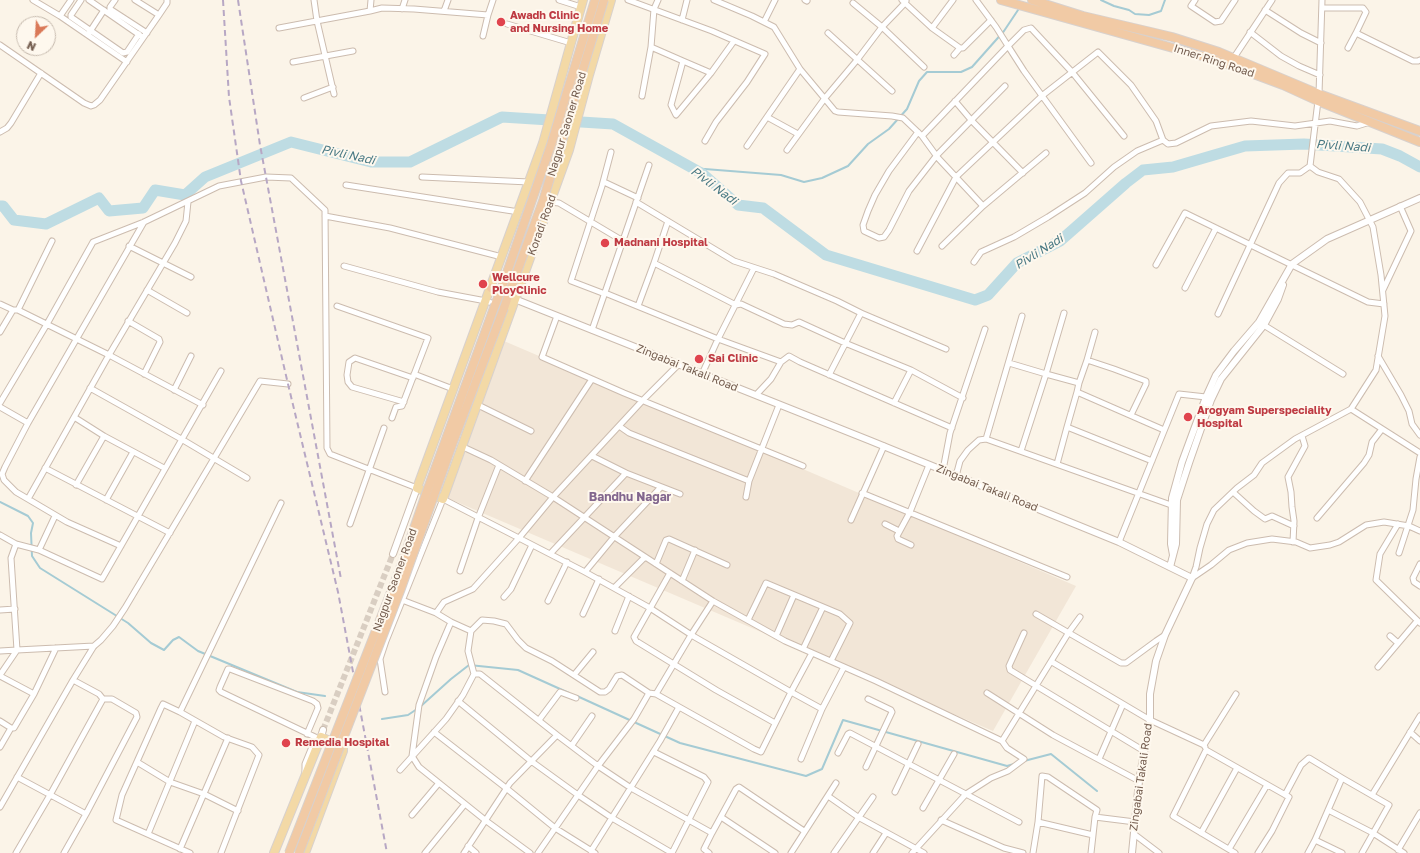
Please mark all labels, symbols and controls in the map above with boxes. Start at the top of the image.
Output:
place label: Awadh Clinic and Nursing Home [510,9,608,35]
north arrow [16,16,56,56]
marker: Awadh Clinic and Nursing Home [495,16,507,28]
text: N [25,39,38,54]
street label: Inner Ring Road [1172,42,1256,80]
street label: Nagpur Saoner Road [545,70,589,178]
water label: Pivli Nadi [1315,137,1371,155]
water label: Pivli Nadi [320,142,376,168]
water label: Pivli Nadi [688,164,740,208]
street label: Koradi Road [525,193,559,257]
water label: Pivli Nadi [1012,231,1066,273]
place label: Madnani Hospital [614,236,708,250]
marker: Madnani Hospital [599,237,611,249]
place label: Wellcure PloyClinic [492,271,546,297]
marker: Wellcure PloyClinic [477,278,489,290]
street label: Zingabai Takali Road [634,342,740,394]
place label: Sai Clinic [708,352,758,366]
marker: Sai Clinic [693,353,705,365]
place label: Arogyam Superspeciality Hospital [1197,404,1332,430]
marker: Arogyam Superspeciality Hospital [1182,411,1194,423]
street label: Zingabai Takali Road [934,462,1040,514]
district label: Bandhu Nagar [589,490,671,504]
street label: Nagpur Saoner Road [370,527,420,633]
street label: Zingabai Takali Road [1127,722,1155,832]
place label: Remedia Hospital [295,736,389,750]
marker: Remedia Hospital [280,737,292,749]

